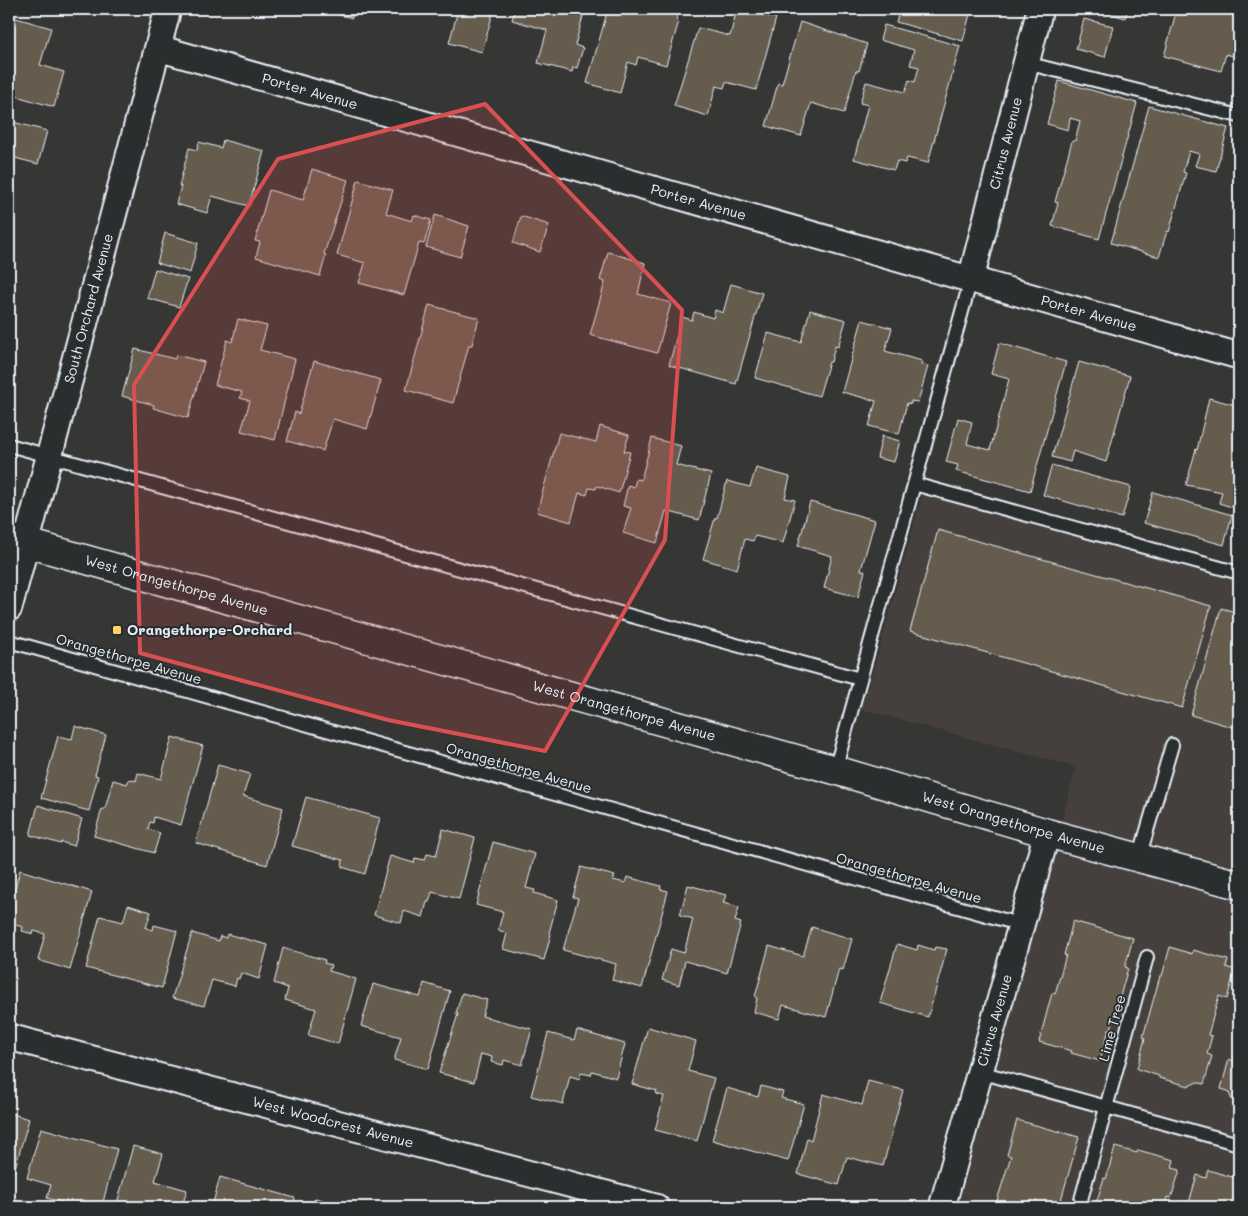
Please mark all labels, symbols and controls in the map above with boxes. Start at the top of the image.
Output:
street label: Porter Avenue [260,68,360,113]
street label: Citrus Avenue [984,95,1026,192]
street label: Porter Avenue [649,179,749,224]
street label: South Orchard Avenue [59,231,117,385]
street label: Porter Avenue [1039,290,1139,335]
street label: West Orangethorpe Avenue [83,550,270,619]
place label: Orangethorpe-Orchard [127,620,292,639]
marker: Orangethorpe-Orchard [111,624,123,636]
street label: Orangethorpe Avenue [54,629,204,688]
street label: West Orangethorpe Avenue [531,676,718,745]
street label: Orangethorpe Avenue [444,738,594,797]
street label: West Orangethorpe Avenue [920,786,1107,857]
street label: Orangethorpe Avenue [834,848,984,907]
street label: Citrus Avenue [972,972,1016,1068]
street label: Lime Tree [1094,993,1130,1063]
street label: West Woodcrest Avenue [250,1091,416,1152]

